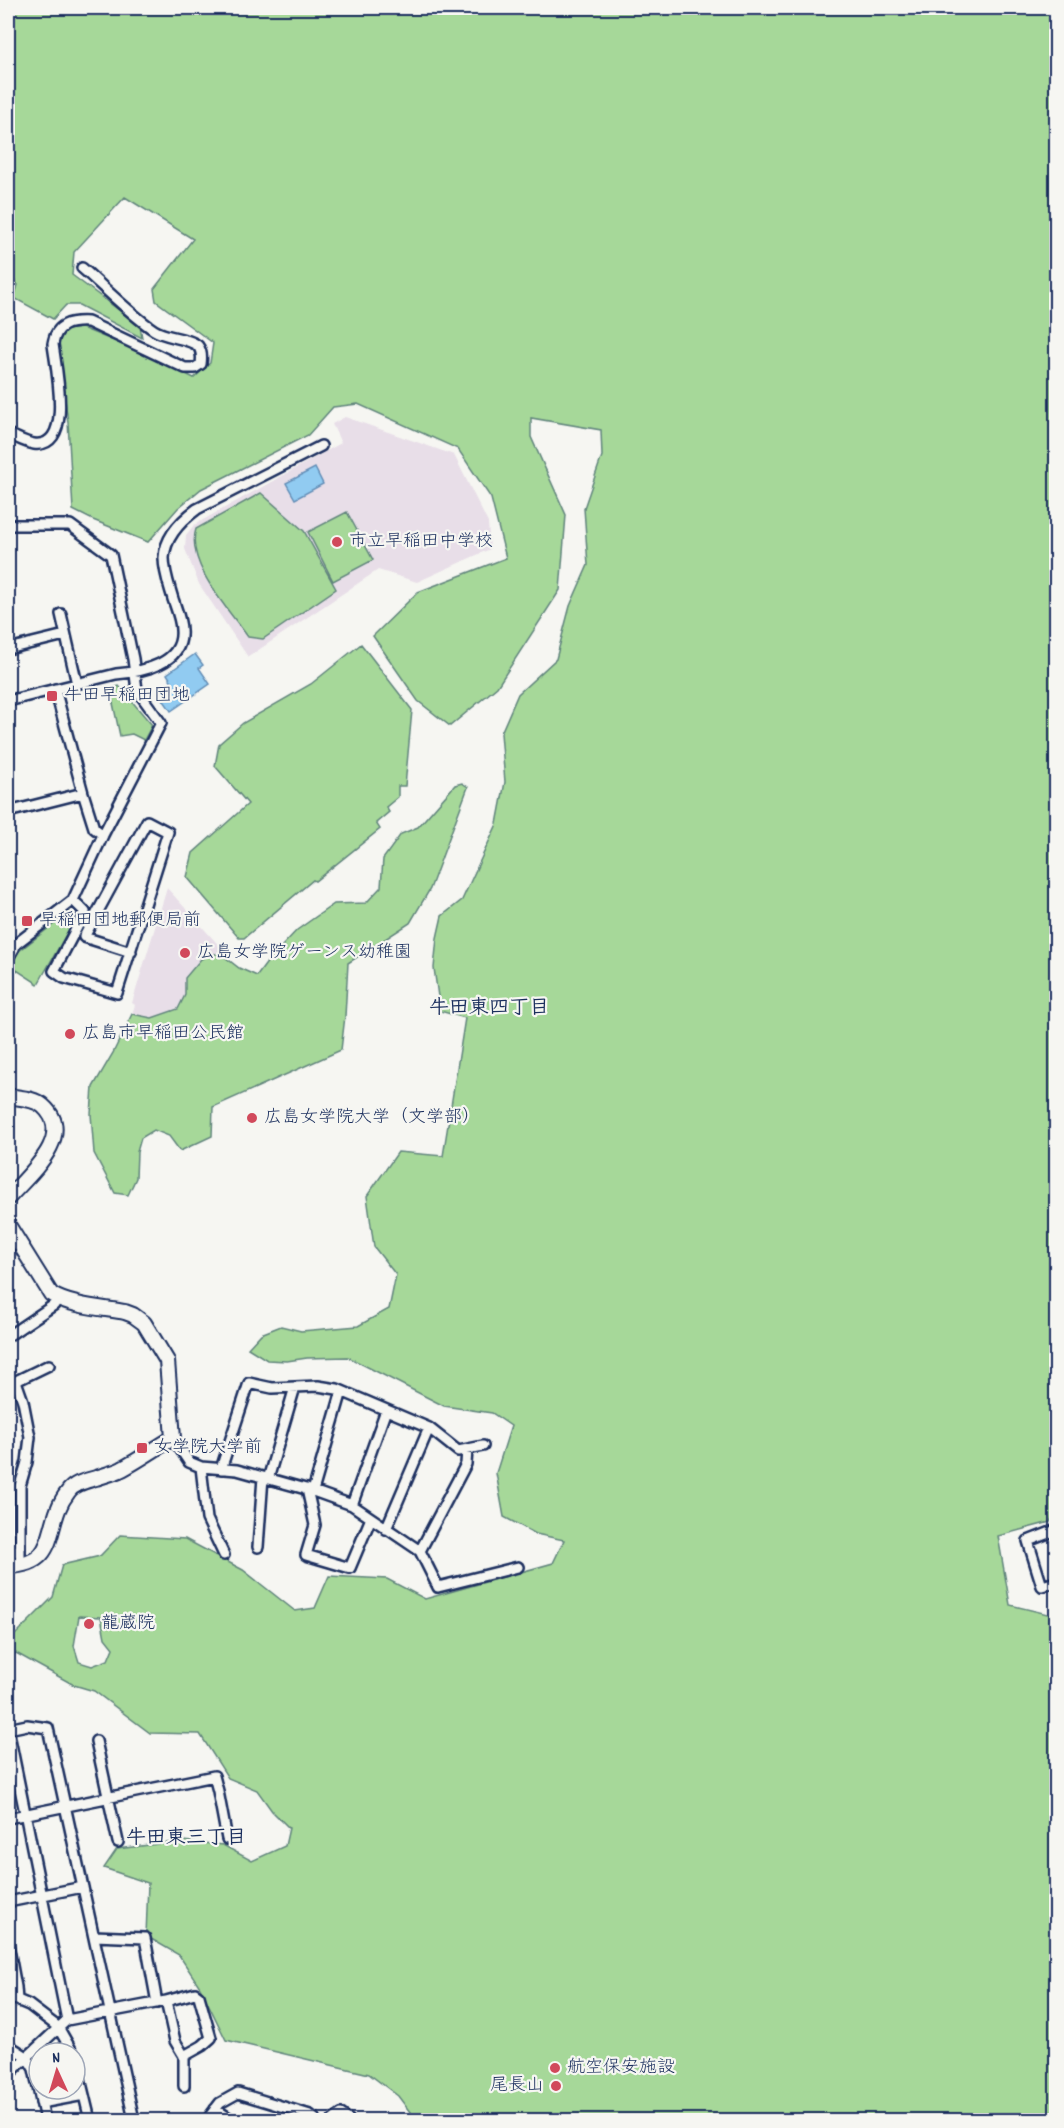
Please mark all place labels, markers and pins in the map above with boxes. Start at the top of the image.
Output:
place label: 市立早稲田中学校 [349,530,493,555]
marker: 市立早稲田中学校 [330,535,344,549]
place label: 牛田早稲田団地 [64,684,190,709]
marker: 牛田早稲田団地 [45,689,59,703]
place label: 早稲田団地郵便局前 [39,909,201,934]
marker: 早稲田団地郵便局前 [20,914,34,928]
place label: 広島女学院ゲーンス幼稚園 [197,941,412,966]
marker: 広島女学院ゲーンス幼稚園 [178,946,192,960]
place label: 広島市早稲田公民館 [82,1022,244,1047]
marker: 広島市早稲田公民館 [63,1027,77,1041]
place label: 広島女学院大学（文学部） [264,1106,480,1131]
marker: 広島女学院大学（文学部） [245,1111,259,1125]
place label: 女学院大学前 [154,1436,262,1461]
marker: 女学院大学前 [135,1441,149,1455]
place label: 龍蔵院 [101,1612,155,1637]
marker: 龍蔵院 [82,1617,96,1631]
place label: 航空保安施設 [567,2056,675,2081]
marker: 航空保安施設 [548,2061,562,2075]
place label: 尾長山 [490,2074,544,2099]
marker: 尾長山 [549,2079,563,2093]

